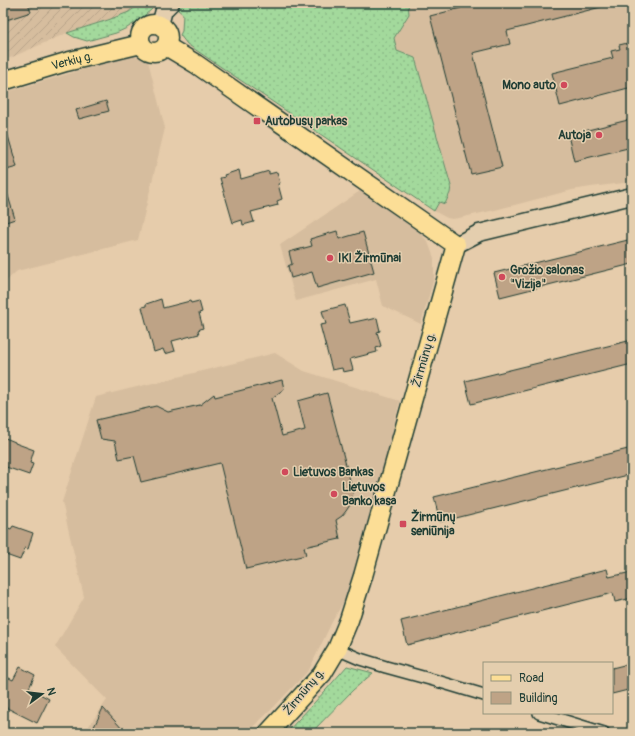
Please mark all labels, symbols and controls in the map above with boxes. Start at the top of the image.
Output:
street label: Verkių g. [50,48,94,73]
place label: Mono auto [502,78,557,93]
marker: Mono auto [559,80,569,90]
place label: Autobusų parkas [265,114,348,129]
marker: Autobusų parkas [252,116,262,126]
place label: Autoja [558,128,591,143]
marker: Autoja [594,130,604,140]
place label: IKI Žirmūnai [338,250,401,266]
marker: IKI Žirmūnai [325,253,335,263]
place label: Grožio salonas "Vizija" [510,263,584,292]
marker: Grožio salonas "Vizija" [497,272,507,282]
street label: Žirmūnų g. [408,331,439,389]
place label: Lietuvos Bankas [293,465,374,480]
marker: Lietuvos Bankas [280,467,290,477]
place label: Lietuvos Banko kasa [342,480,397,509]
marker: Lietuvos Banko kasa [329,489,339,499]
place label: Žirmūnų seniūnija [411,509,456,539]
marker: Žirmūnų seniūnija [398,519,408,529]
legend [483,662,613,714]
street label: Žirmūnų g. [279,665,328,718]
text: Road [519,671,544,686]
north arrow [22,674,62,714]
text: N [44,686,59,697]
text: Building [519,691,558,706]

